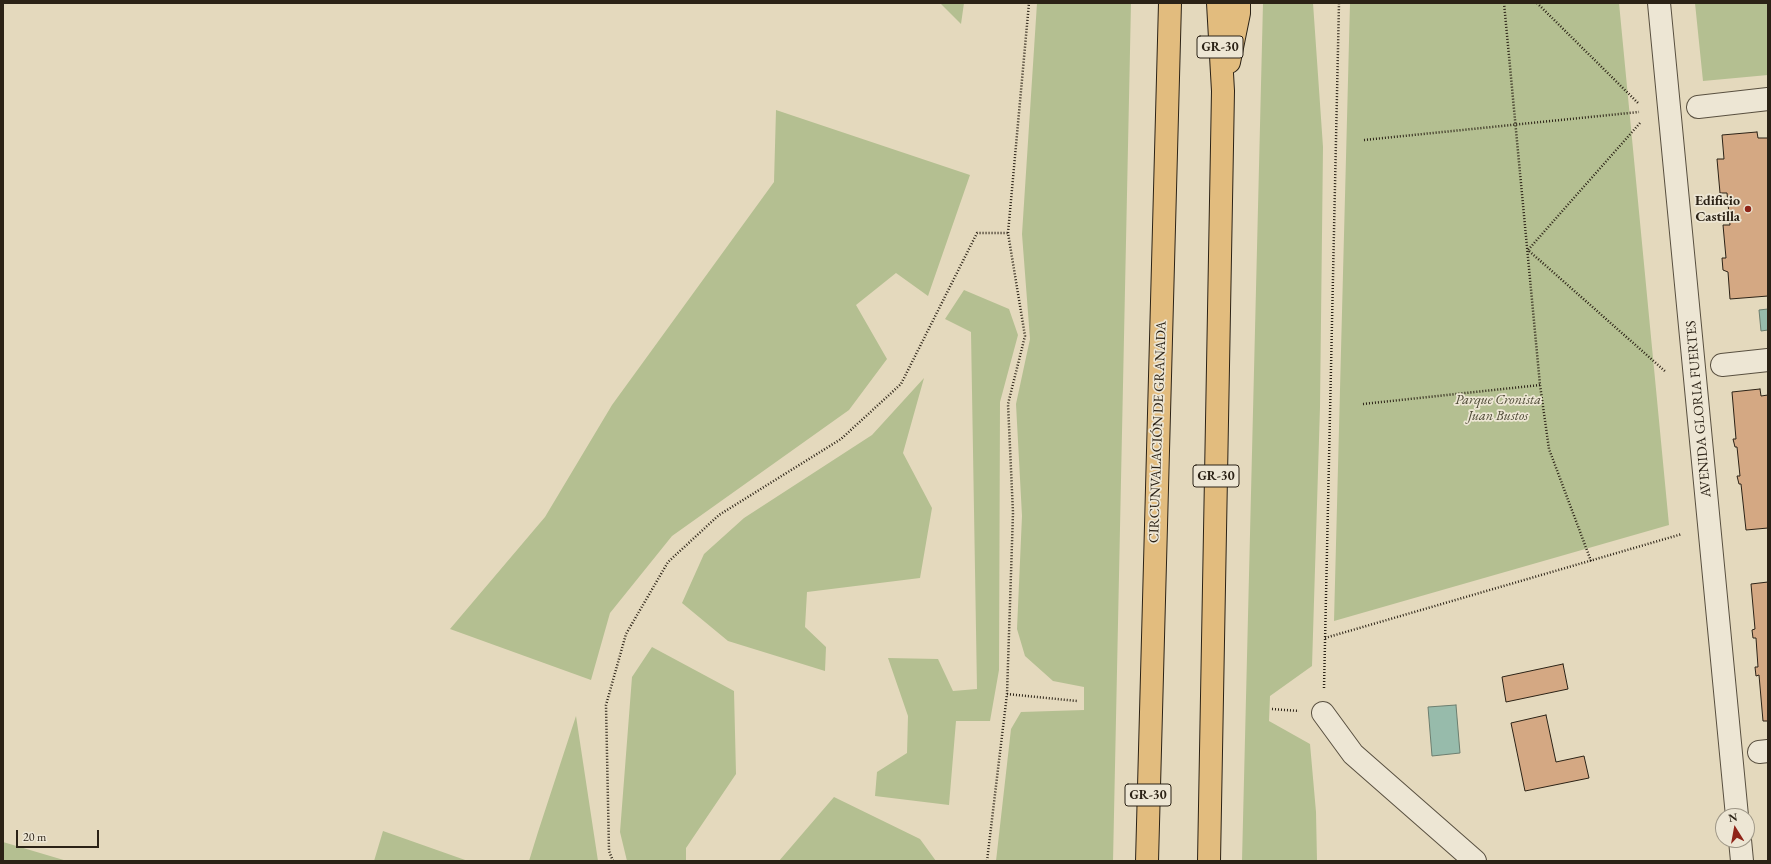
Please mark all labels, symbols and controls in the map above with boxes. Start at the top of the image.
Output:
road number: GR-30 [1197,36,1243,58]
place label: Edificio Castilla [1695,193,1740,226]
marker: Edificio Castilla [1743,204,1753,214]
street label: AVENIDA GLORIA FUERTES [1683,320,1715,498]
street label: CIRCUNVALACIÓN DE GRANADA [1146,321,1170,543]
park label: Parque Cronista Juan Bustos [1455,392,1541,424]
road number: GR-30 [1193,465,1239,487]
road number: GR-30 [1125,784,1171,806]
north arrow [1715,808,1755,848]
text: N [1727,809,1739,825]
scale bar [18,822,101,848]
text: 20 m [23,829,46,845]

